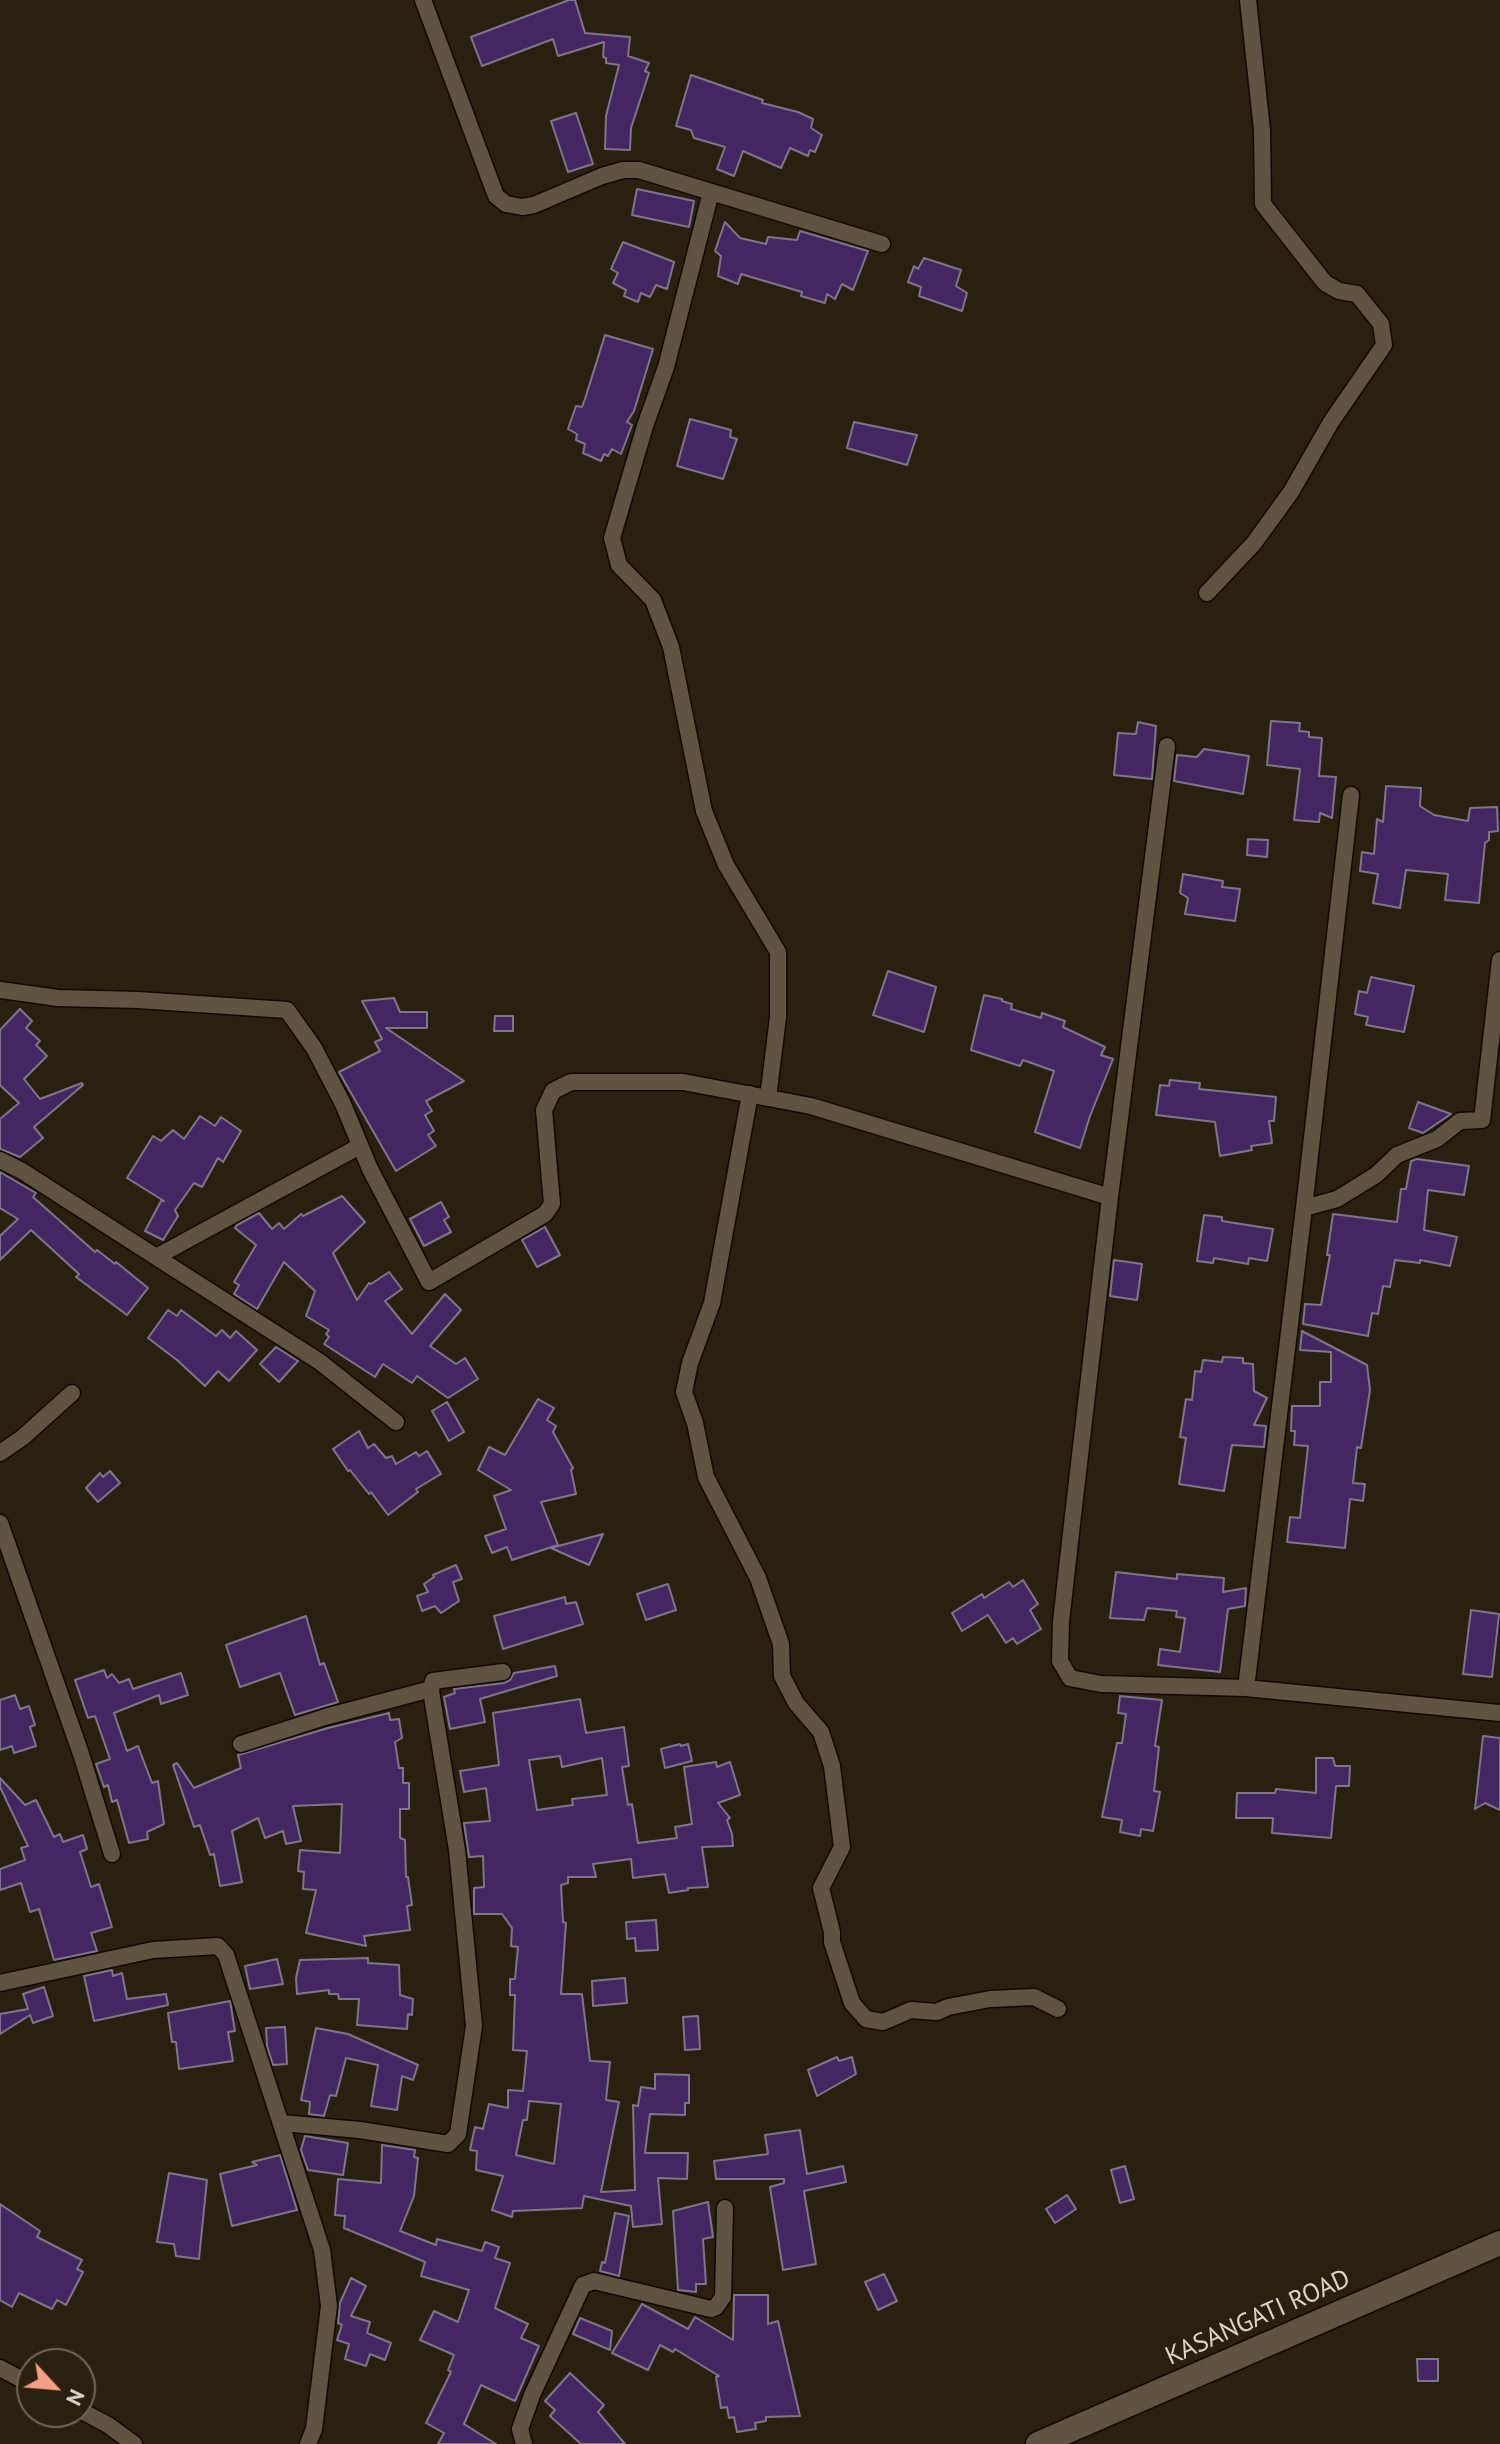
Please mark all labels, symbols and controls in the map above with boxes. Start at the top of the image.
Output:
street label: KASANGATI ROAD [1161,2263,1355,2373]
north arrow [16,2348,96,2428]
text: N [60,2385,92,2410]

